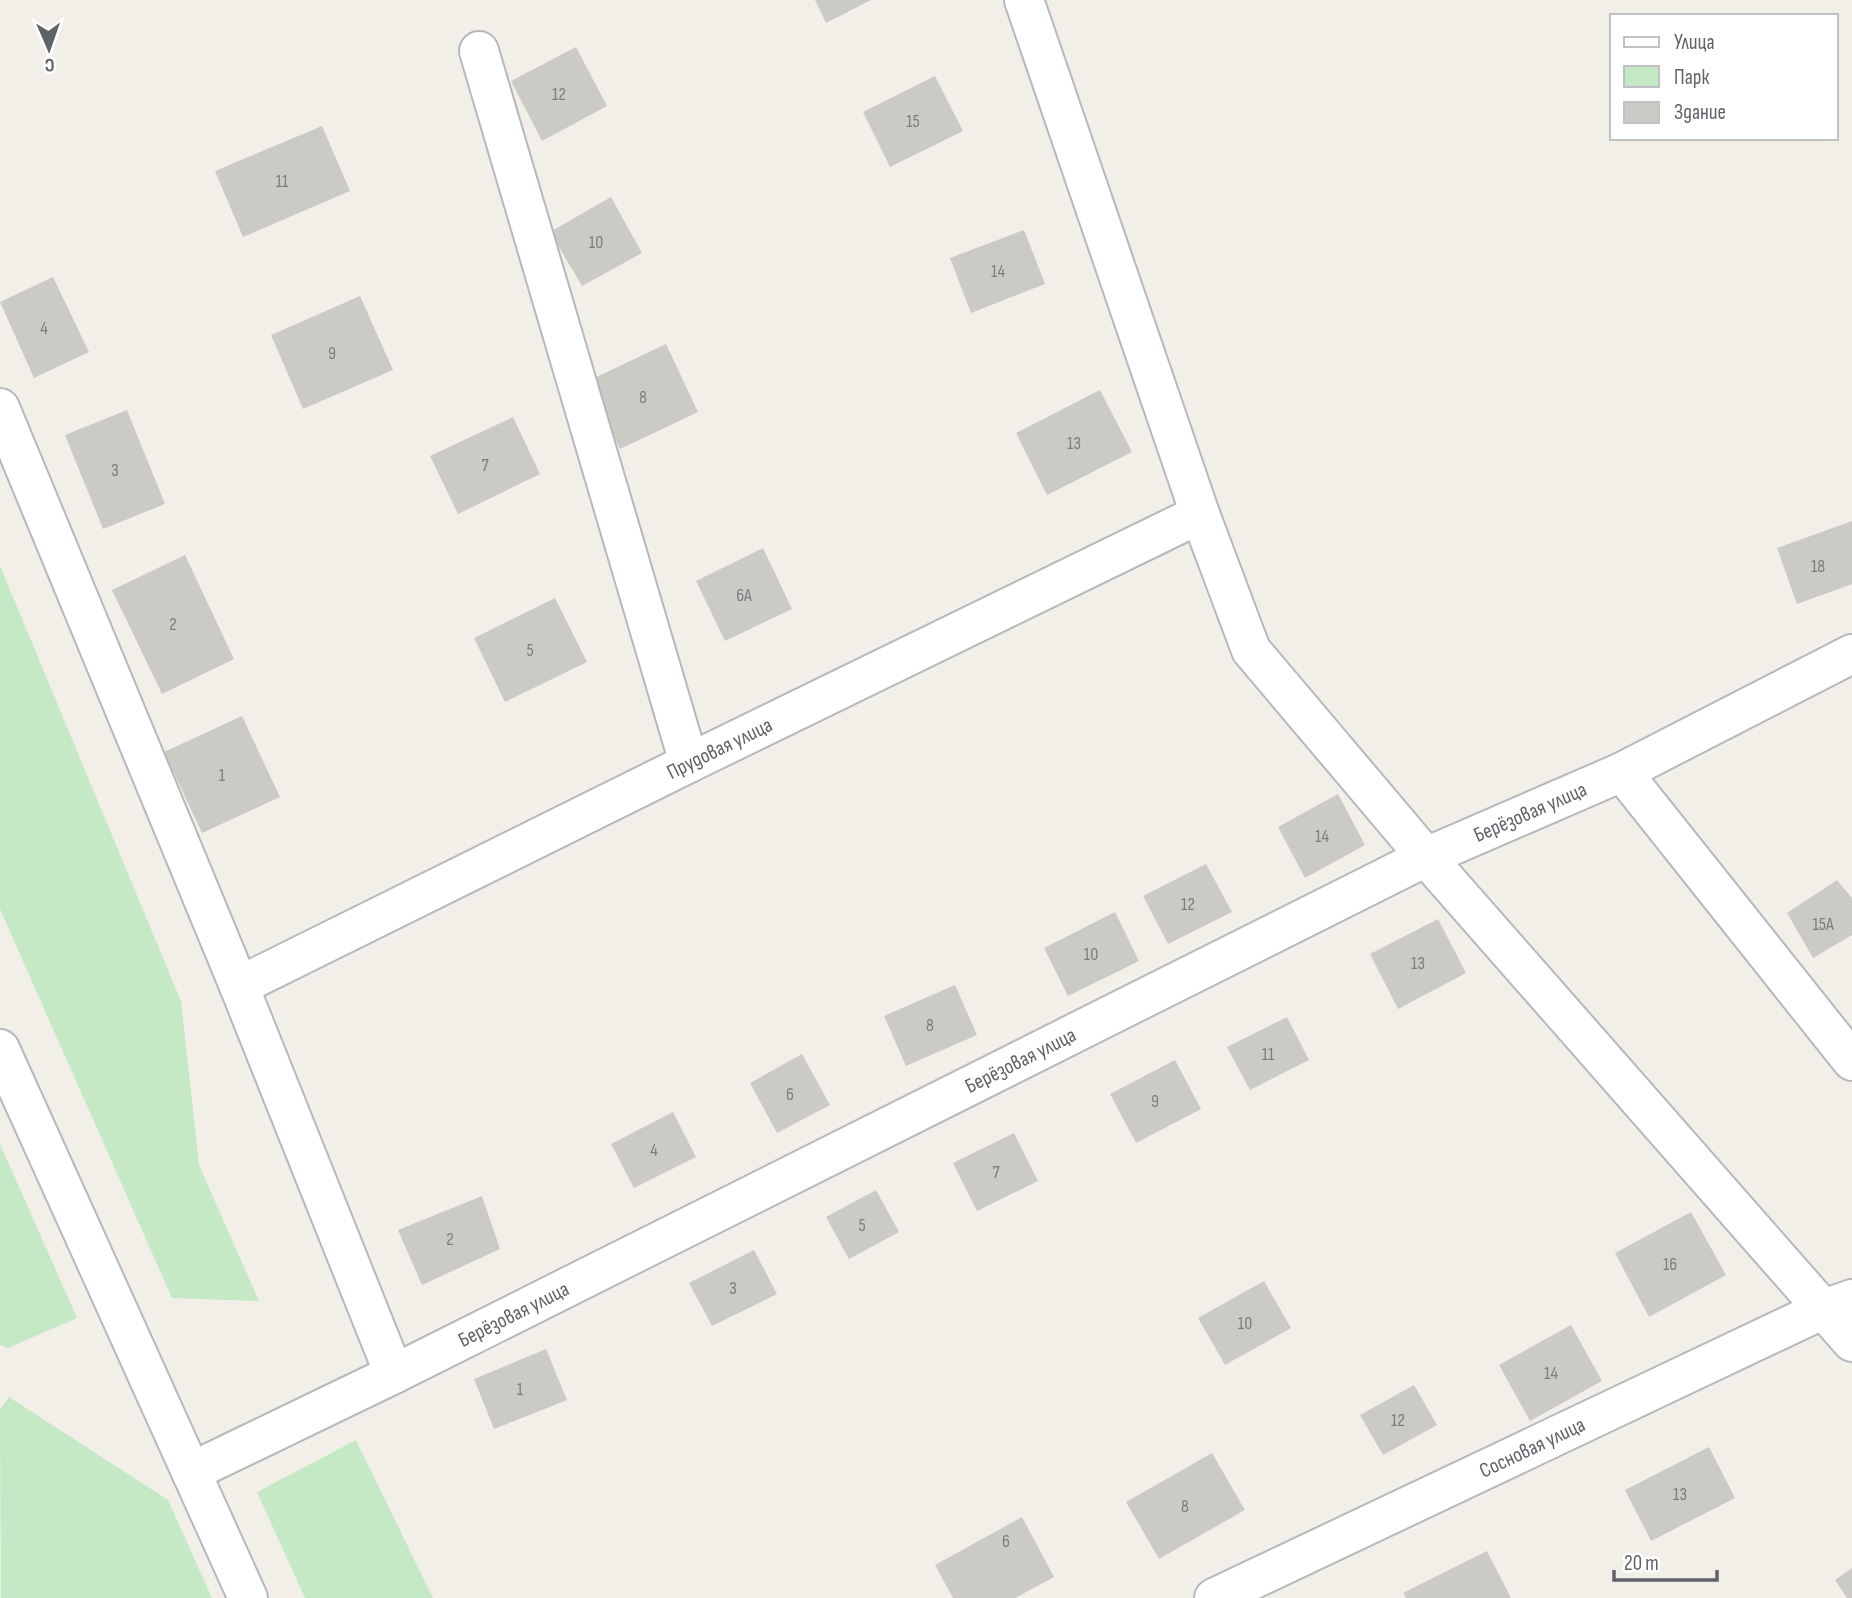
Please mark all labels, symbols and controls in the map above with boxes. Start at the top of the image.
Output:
north arrow [14,14,84,84]
legend [1610,14,1838,140]
text: Улица [1674,30,1715,55]
text: С [44,53,55,76]
text: Парк [1674,65,1709,90]
house number: 12 [552,84,566,105]
text: Здание [1674,100,1726,125]
house number: 15 [906,111,920,132]
house number: 11 [276,171,289,192]
house number: 10 [589,232,603,253]
house number: 14 [991,261,1005,282]
house number: 4 [40,318,48,339]
house number: 9 [328,343,336,364]
house number: 8 [639,387,647,408]
house number: 13 [1067,433,1081,454]
house number: 7 [481,455,489,476]
house number: 3 [111,460,119,481]
house number: 18 [1811,556,1825,577]
house number: 6А [736,585,752,606]
house number: 2 [169,614,177,635]
house number: 5 [526,640,534,661]
street label: Прудовая улица [663,712,776,785]
house number: 1 [219,765,226,786]
street label: Берёзовая улица [1470,776,1590,847]
house number: 14 [1315,826,1329,847]
house number: 12 [1181,894,1195,915]
house number: 15А [1812,914,1834,935]
house number: 10 [1084,944,1098,965]
house number: 13 [1411,953,1425,974]
house number: 8 [926,1015,934,1036]
street label: Берёзовая улица [961,1022,1080,1098]
house number: 11 [1262,1044,1275,1065]
house number: 6 [786,1084,794,1105]
house number: 9 [1151,1091,1159,1112]
house number: 4 [650,1140,658,1161]
house number: 7 [992,1162,1000,1183]
house number: 5 [858,1215,866,1236]
house number: 2 [446,1229,454,1250]
house number: 16 [1663,1254,1677,1275]
street label: Берёзовая улица [454,1276,573,1352]
house number: 3 [729,1278,737,1299]
house number: 10 [1238,1313,1252,1334]
house number: 14 [1544,1363,1558,1384]
house number: 1 [517,1379,524,1400]
house number: 12 [1391,1410,1405,1431]
street label: Сосновая улица [1475,1412,1589,1483]
house number: 13 [1673,1484,1687,1505]
house number: 8 [1181,1496,1189,1517]
house number: 6 [1002,1531,1010,1552]
scale bar [1614,1538,1717,1582]
text: 20 m [1624,1551,1659,1576]

